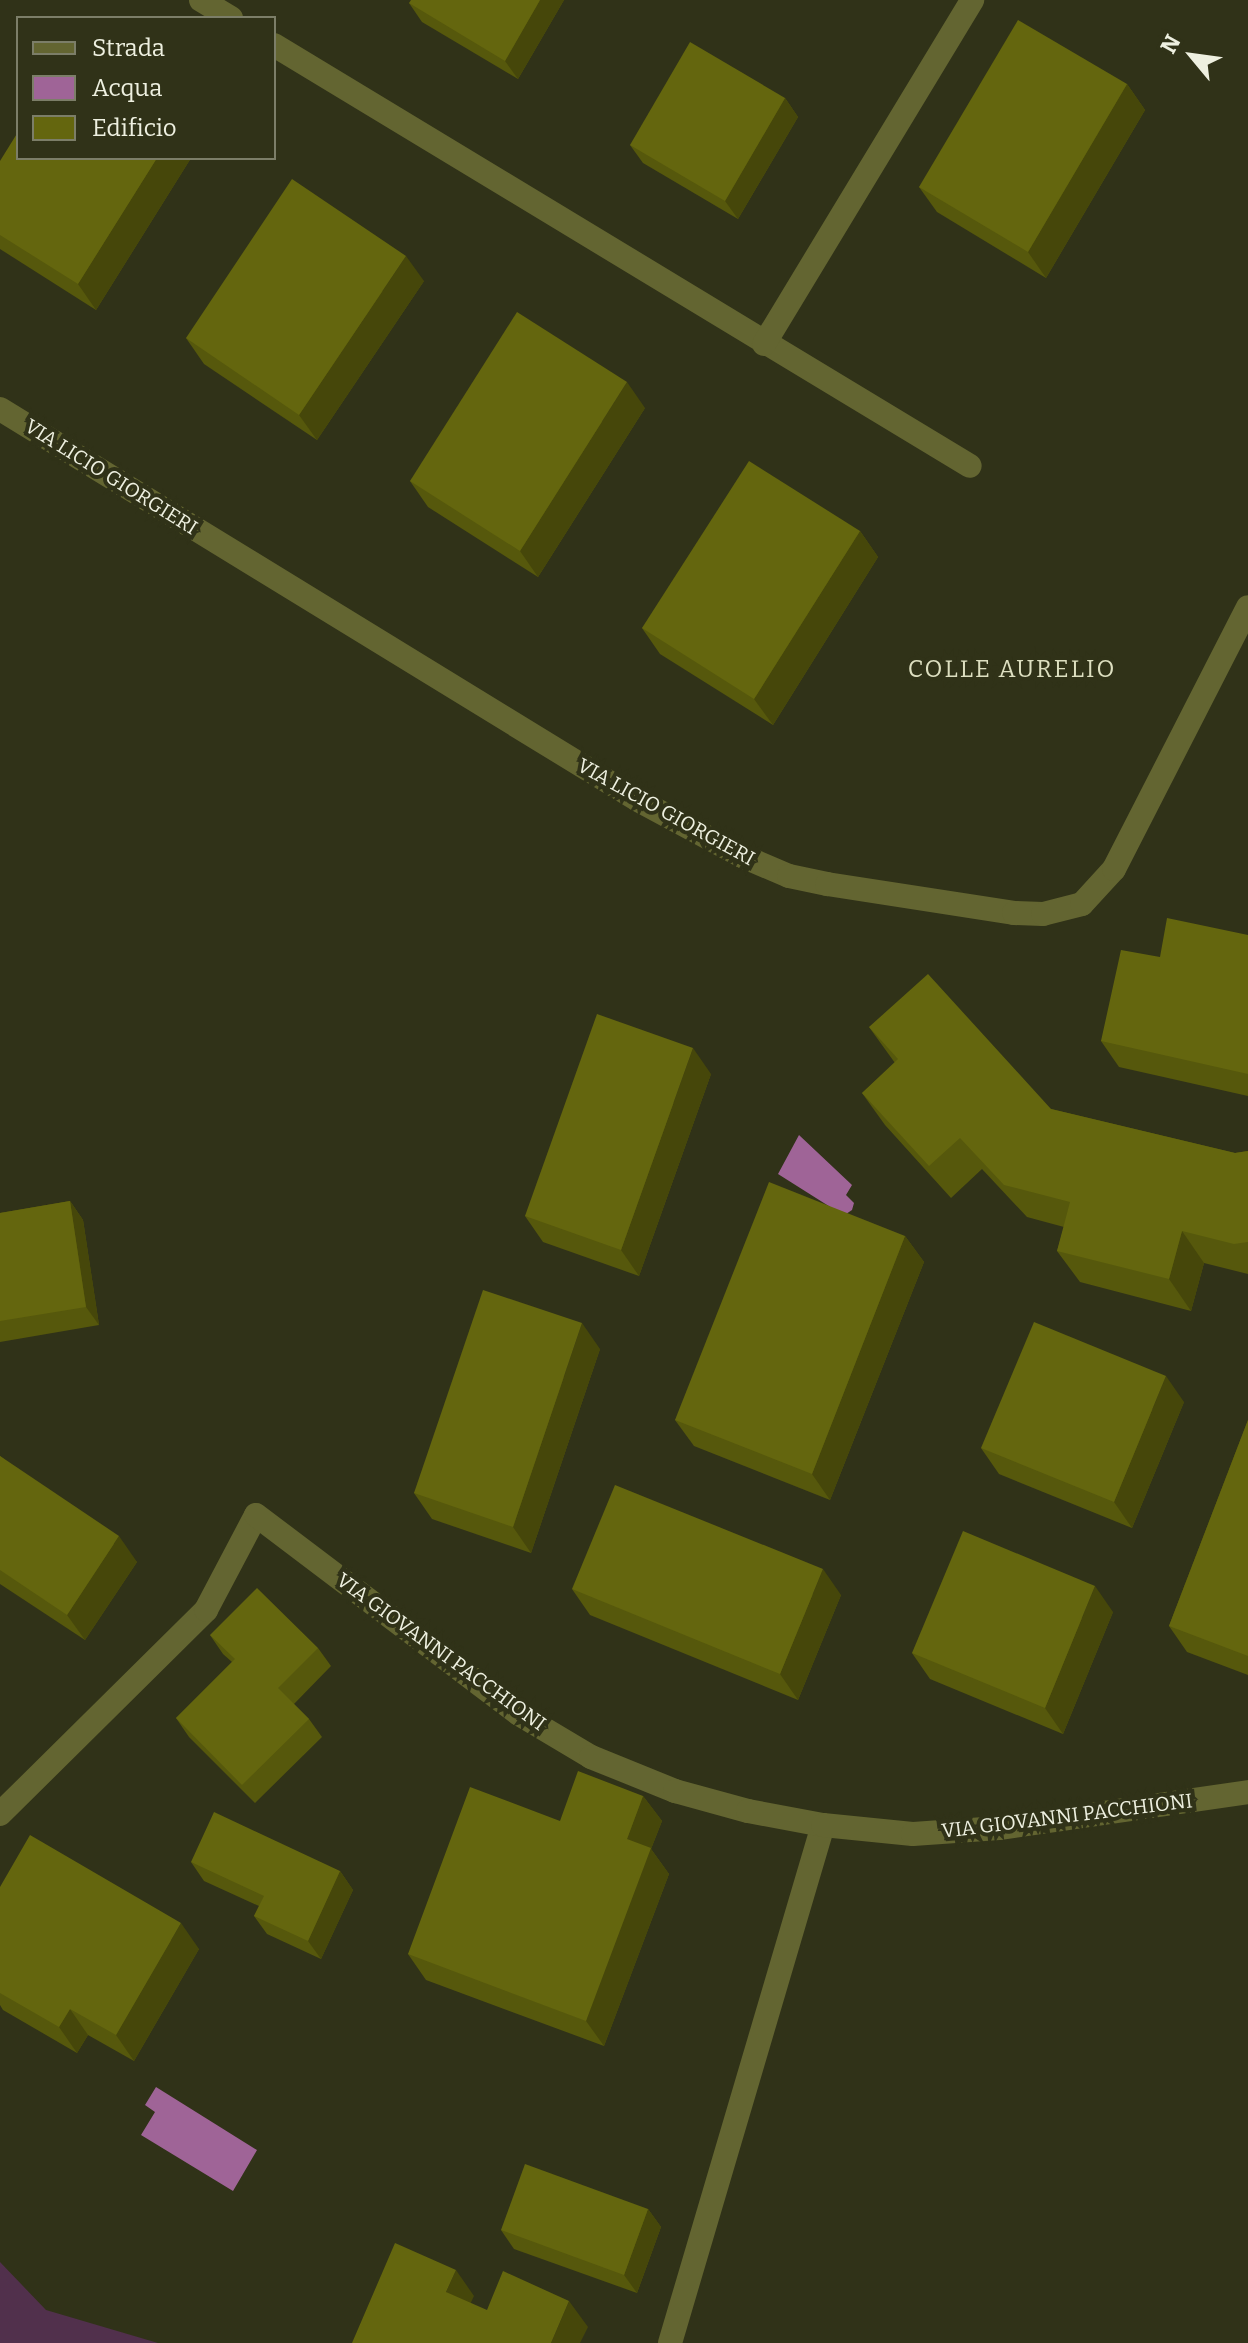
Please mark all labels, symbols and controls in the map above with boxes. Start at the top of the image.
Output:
legend [16,16,276,160]
north arrow [1152,16,1232,96]
text: N [1155,30,1186,58]
text: Strada [92,34,165,62]
text: Acqua [92,74,162,102]
text: Edificio [92,114,177,142]
street label: VIA LICIO GIORGIERI [20,414,202,540]
district label: COLLE AURELIO [908,656,1116,684]
street label: VIA LICIO GIORGIERI [573,753,759,871]
street label: VIA GIOVANNI PACCHIONI [332,1568,550,1736]
street label: VIA GIOVANNI PACCHIONI [940,1789,1194,1843]

